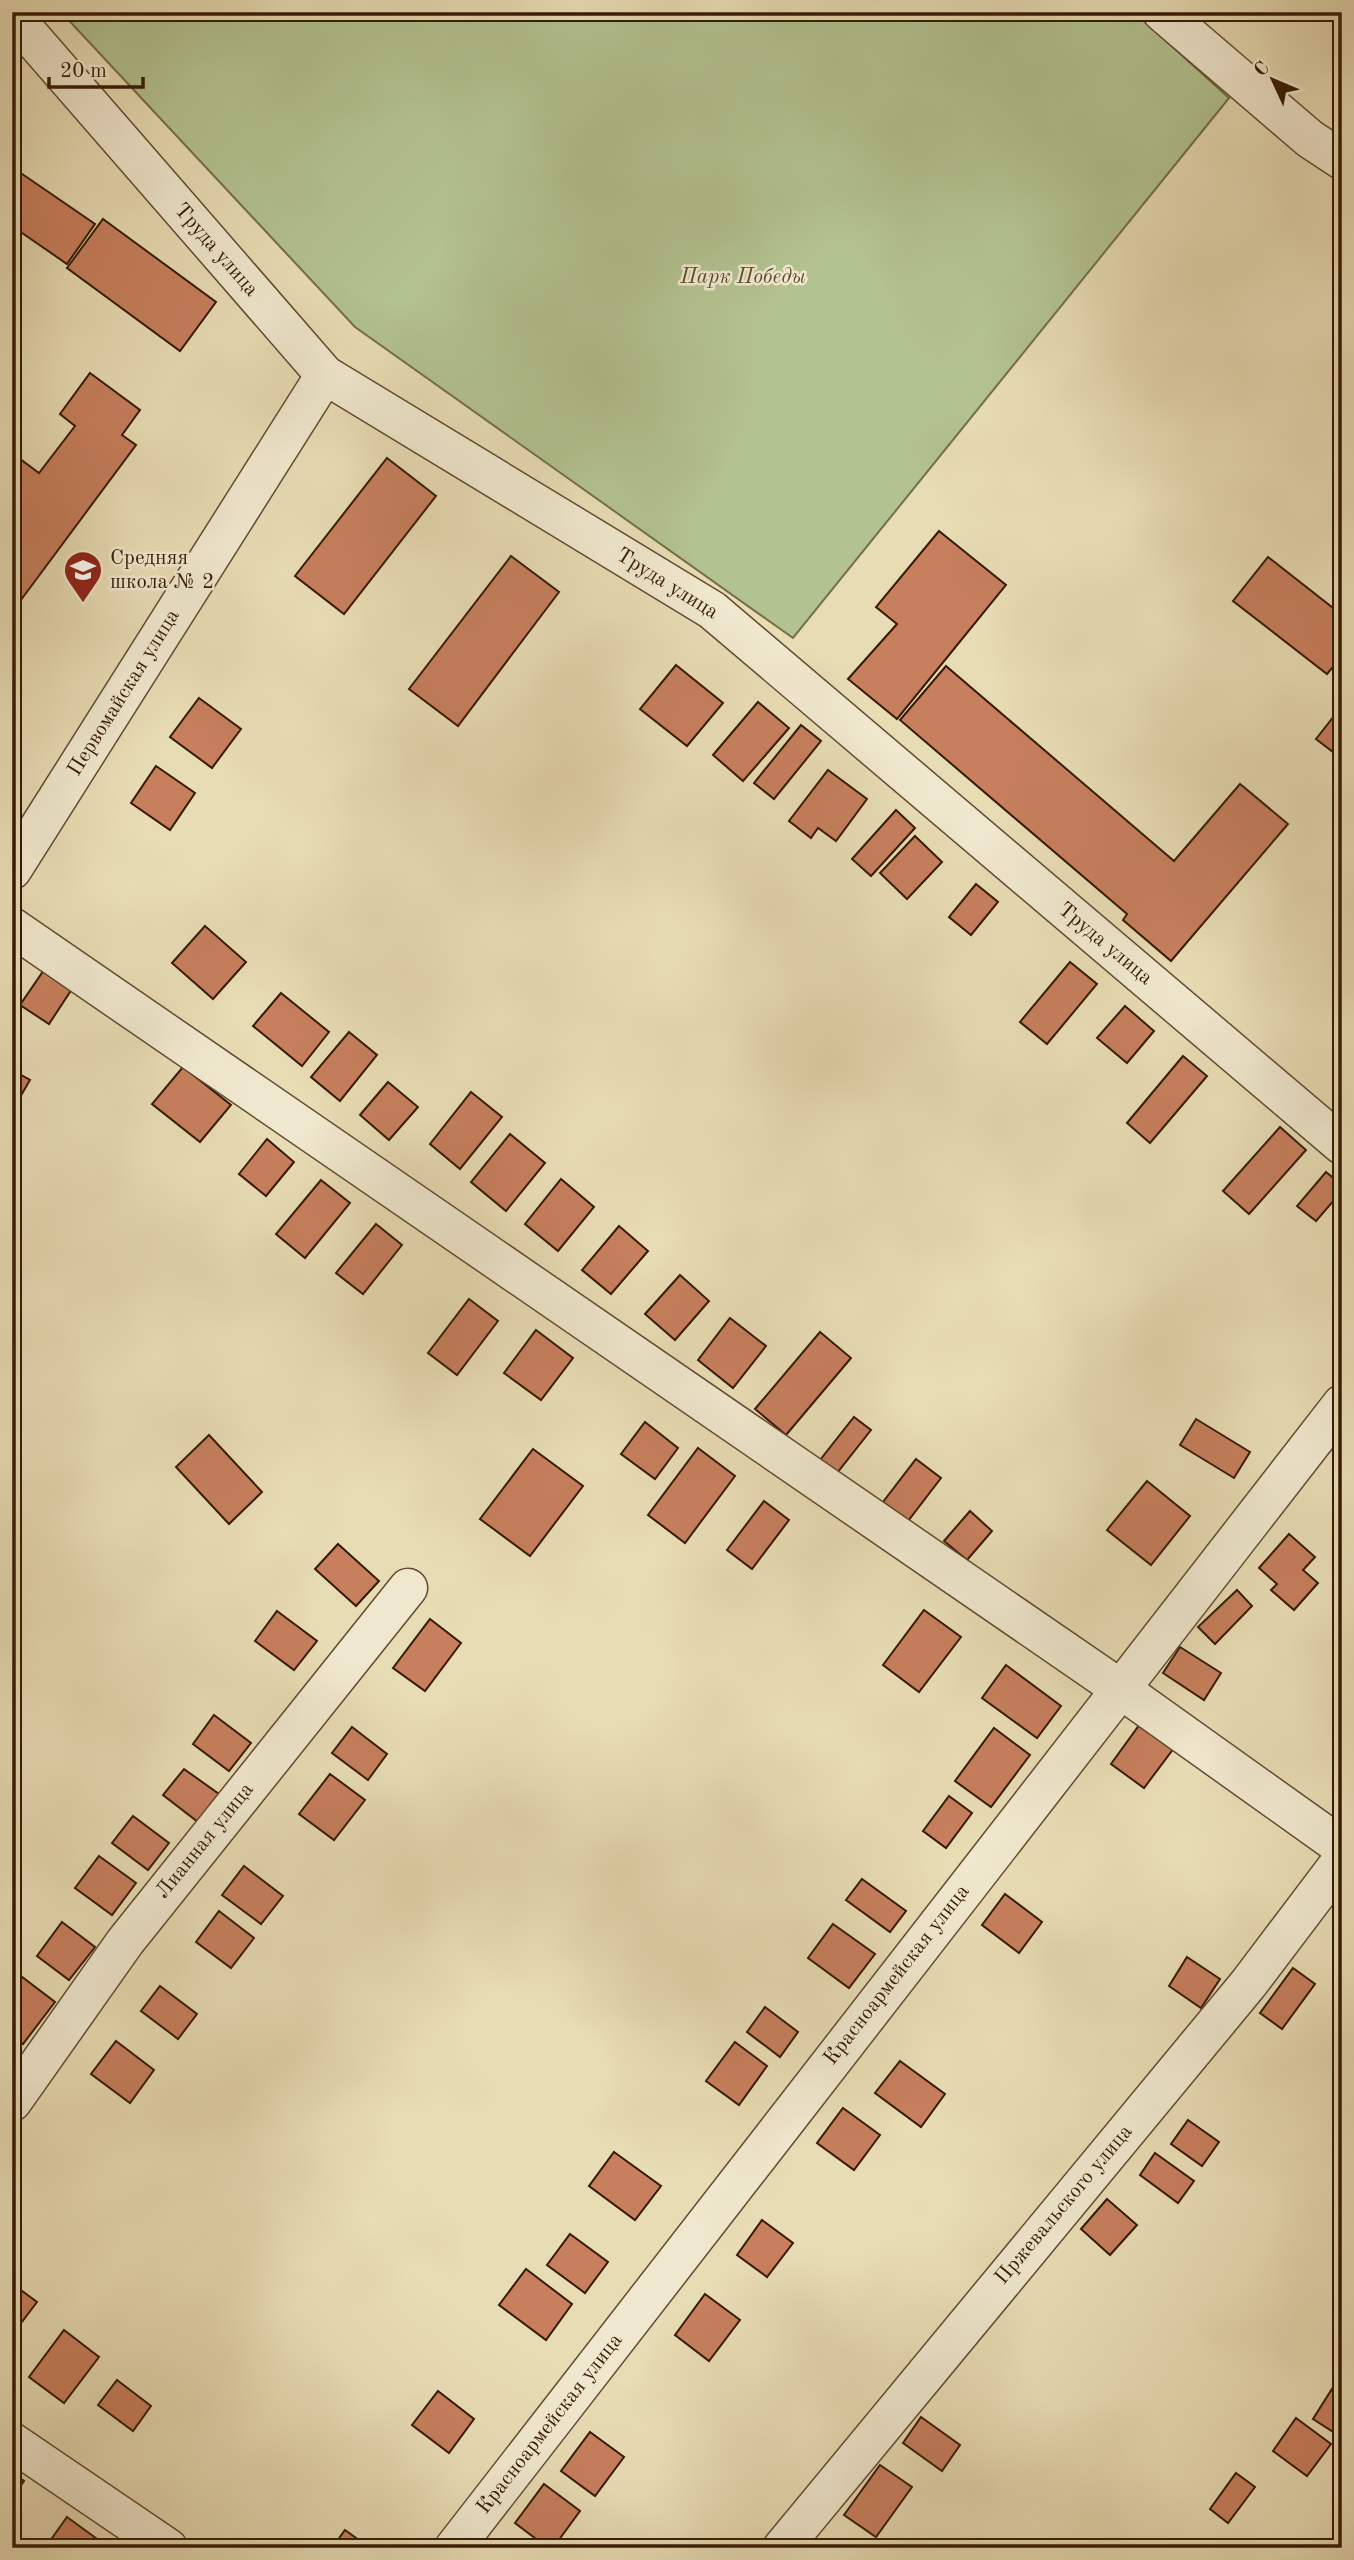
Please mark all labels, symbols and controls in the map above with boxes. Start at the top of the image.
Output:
scale bar [49,46,144,90]
north arrow [1238,46,1308,116]
text: С [1251,59,1274,81]
text: 20 m [60,61,107,82]
street label: Труда улица [170,199,262,301]
park label: Парк Победы [679,267,806,288]
street label: Труда улица [612,544,722,624]
place label: Средняя школа № 2 [110,548,214,593]
school or university icon: Средняя школа № 2 [62,549,104,604]
street label: Первомайская улица [64,606,184,780]
street label: Труда улица [1054,899,1156,989]
street label: Лианная улица [152,1779,258,1903]
street label: Красноармейская улица [820,1881,974,2069]
street label: Пржевальского улица [991,2121,1137,2289]
street label: Красноармейская улица [473,2330,627,2518]

